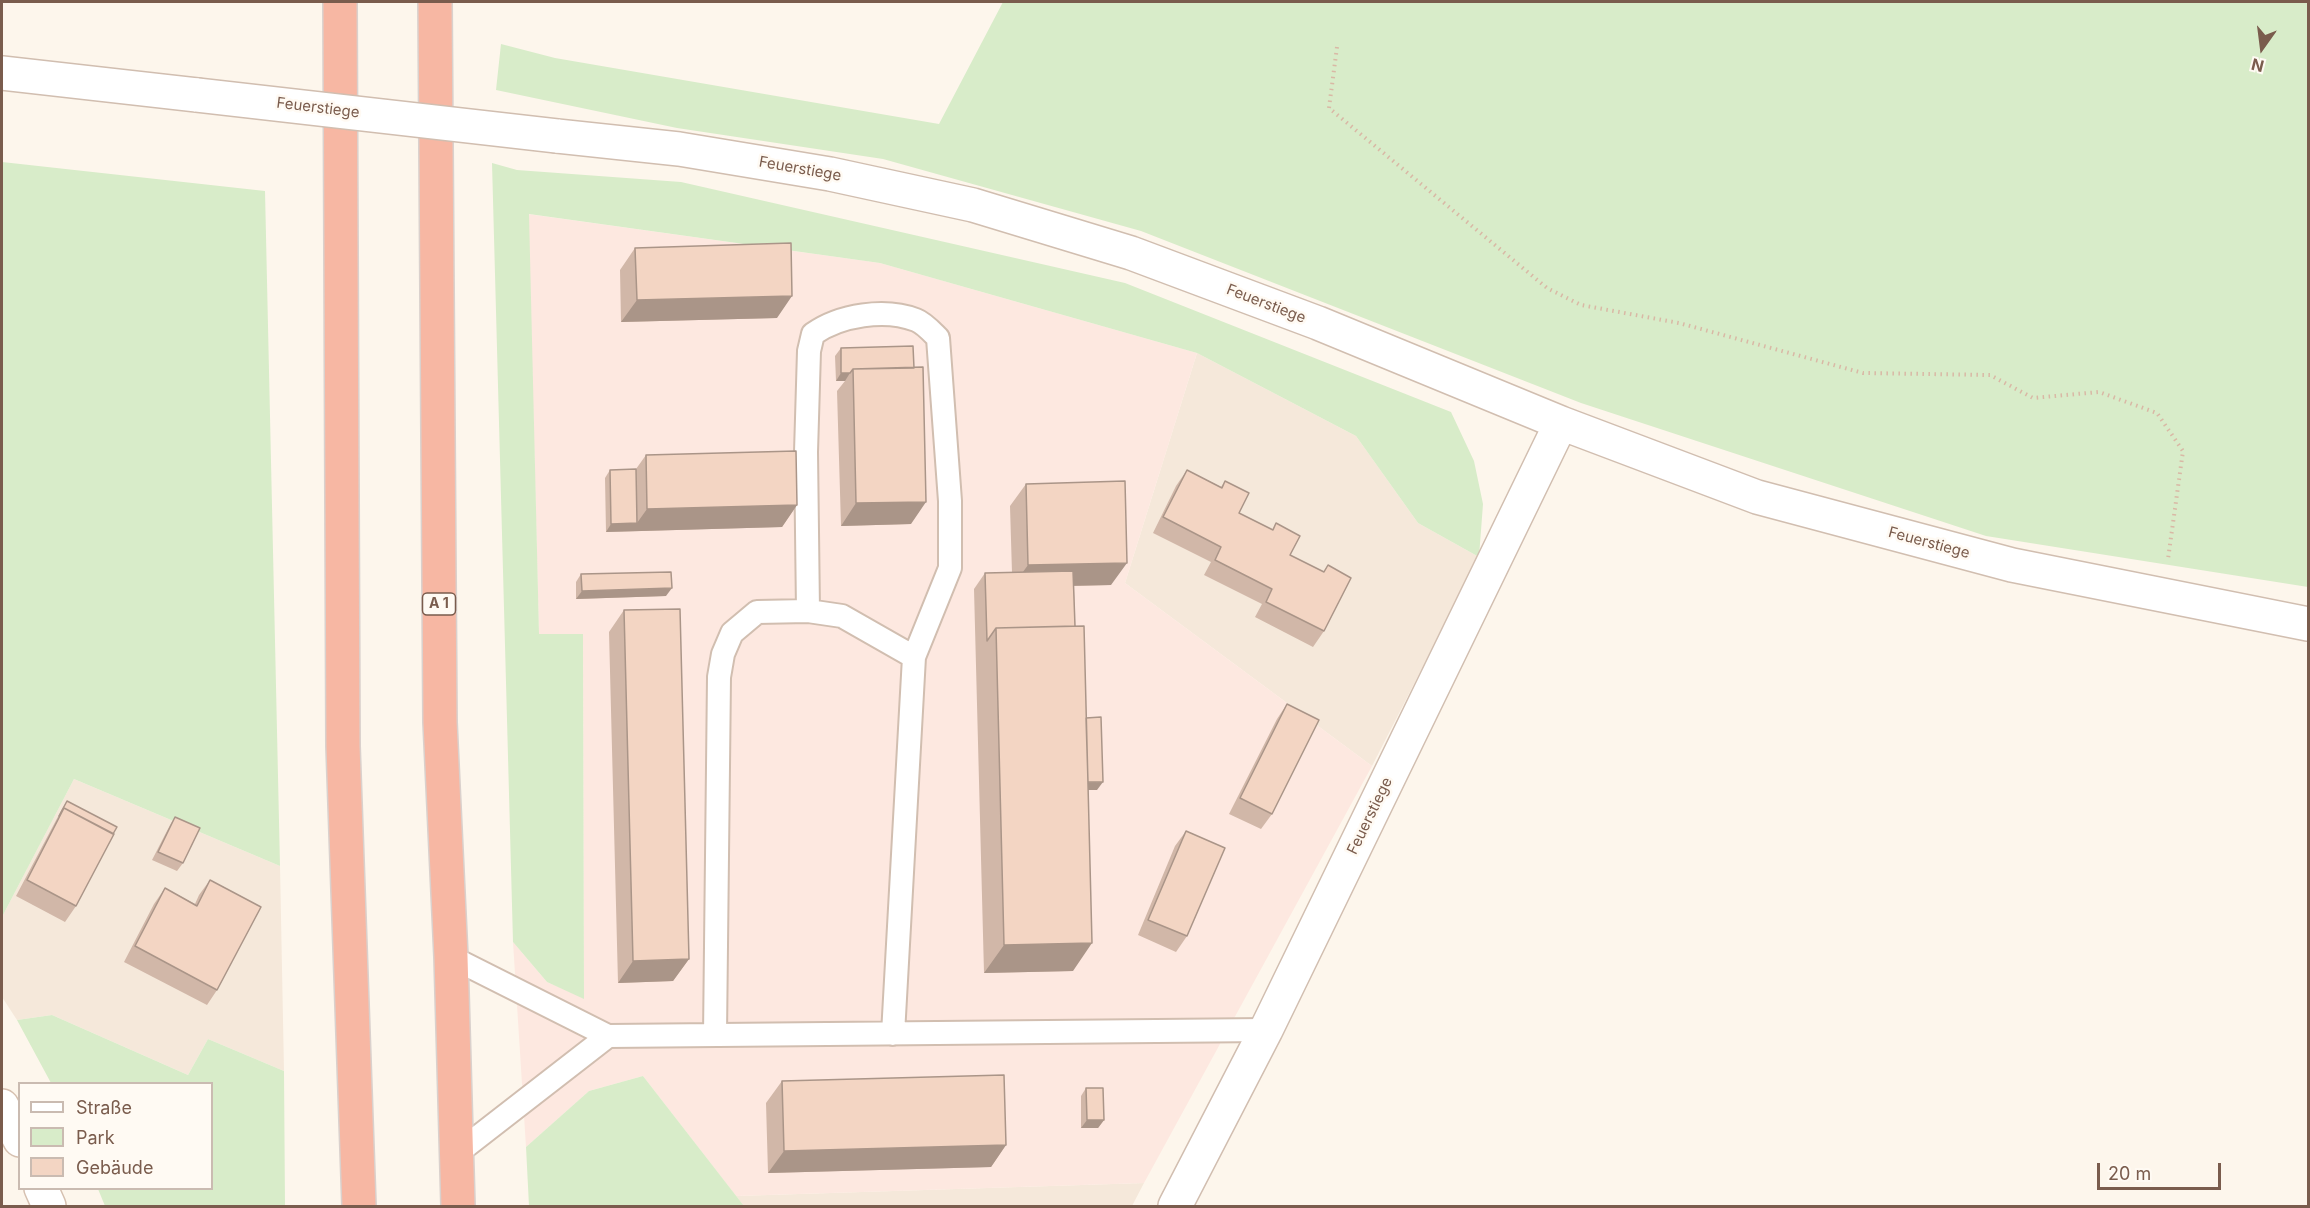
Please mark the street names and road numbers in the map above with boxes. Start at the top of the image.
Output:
street label: Feuerstiege [276,94,360,122]
street label: Feuerstiege [757,153,843,185]
street label: Feuerstiege [1224,281,1308,327]
street label: Feuerstiege [1886,524,1972,562]
road number: A 1 [422,593,456,615]
street label: Feuerstiege [1344,775,1396,857]

